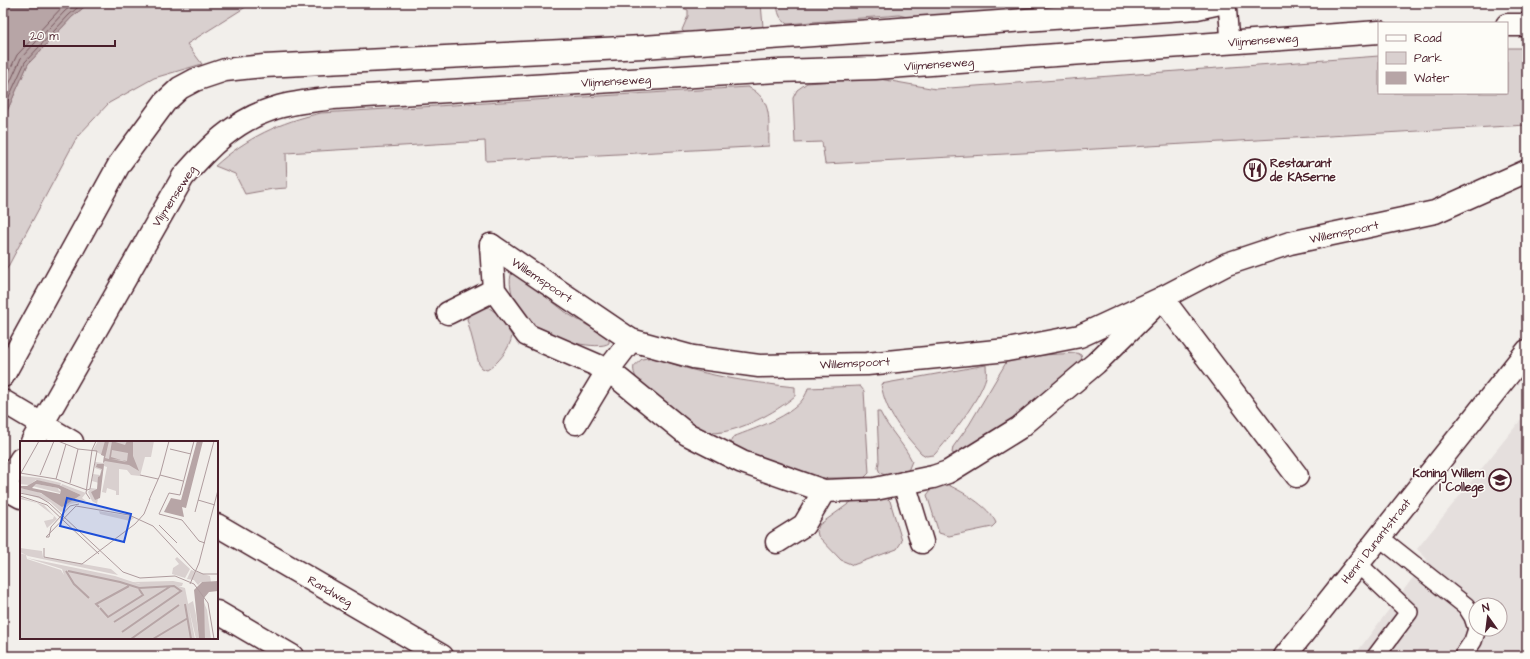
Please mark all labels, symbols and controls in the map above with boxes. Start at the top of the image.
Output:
scale bar [24,22,115,48]
legend [1378,22,1508,94]
text: 20 m [30,28,59,45]
street label: Vlijmenseweg [1227,30,1299,52]
text: Road [1414,30,1442,47]
text: Park [1414,50,1442,67]
street label: Vlijmenseweg [903,54,975,76]
text: Water [1414,70,1450,87]
street label: Vlijmenseweg [581,71,652,93]
place label: Restaurant de KASerne [1269,155,1336,186]
restaurant icon: Restaurant de KASerne [1242,157,1268,183]
street label: Vlijmenseweg [148,162,201,231]
street label: Willemspoort [1308,217,1380,248]
street label: Willemspoort [508,254,576,307]
street label: Willemspoort [819,353,891,374]
inset map [20,441,218,639]
place label: Koning Willem I College [1412,465,1485,498]
school or university icon: Koning Willem I College [1487,467,1513,493]
street label: Henri Dunantstraat [1338,495,1415,588]
street label: Randweg [304,572,355,612]
north arrow [1468,597,1508,637]
text: N [1481,600,1491,616]

